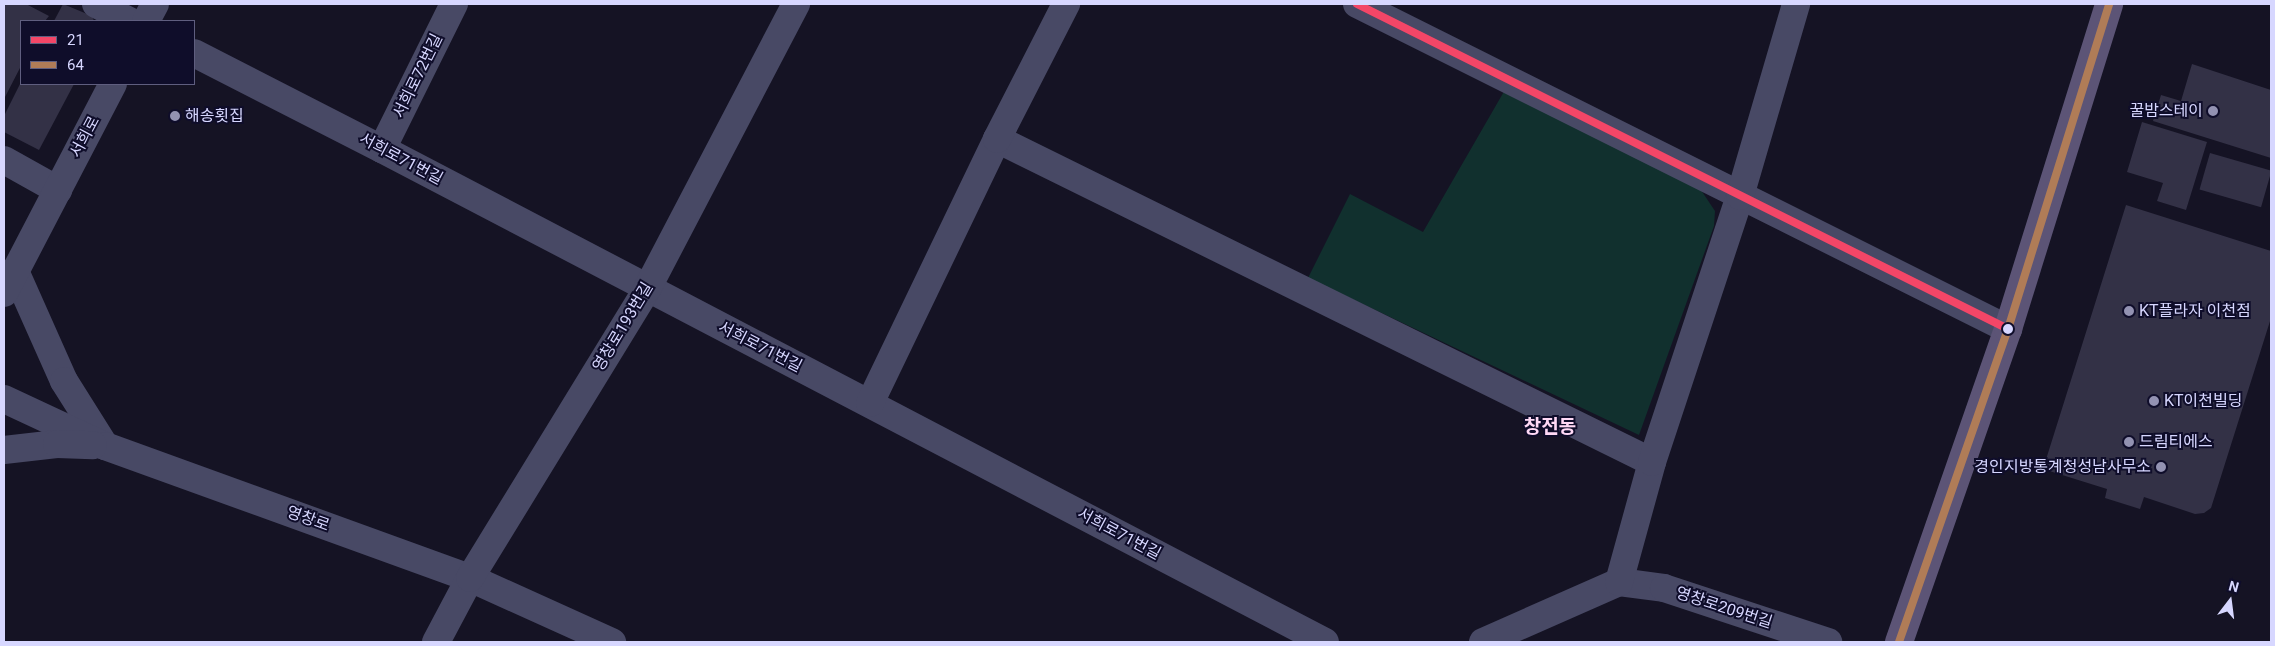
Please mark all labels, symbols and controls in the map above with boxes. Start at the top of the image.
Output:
legend [20,20,195,85]
text: 21 [67,31,84,49]
street label: 서희로72번길 [389,31,447,121]
text: 64 [67,56,84,74]
place label: 꿀밤스테이 [2129,101,2203,121]
marker: 꿀밤스테이 [2207,105,2219,117]
place label: 해송횟집 [185,106,244,126]
marker: 해송횟집 [169,110,181,122]
street label: 서희로 [66,113,104,161]
street label: 서희로71번길 [356,129,446,189]
street label: 영창로193번길 [589,279,657,375]
place label: KT플라자 이천점 [2139,301,2251,321]
marker: KT플라자 이천점 [2123,305,2135,317]
street label: 서희로71번길 [715,318,805,376]
unlabelled marker [2003,324,2013,334]
place label: KT이천빌딩 [2164,391,2242,411]
marker: KT이천빌딩 [2148,395,2160,407]
district label: 창전동 [1524,416,1576,438]
place label: 드림티에스 [2139,432,2213,452]
marker: 드림티에스 [2123,436,2135,448]
place label: 경인지방통계청성남사무소 [1974,457,2151,477]
marker: 경인지방통계청성남사무소 [2155,461,2167,473]
street label: 영창로 [284,502,332,536]
street label: 서희로71번길 [1074,504,1164,564]
north arrow [2205,576,2255,626]
text: N [2227,578,2241,596]
street label: 영창로209번길 [1673,583,1775,633]

